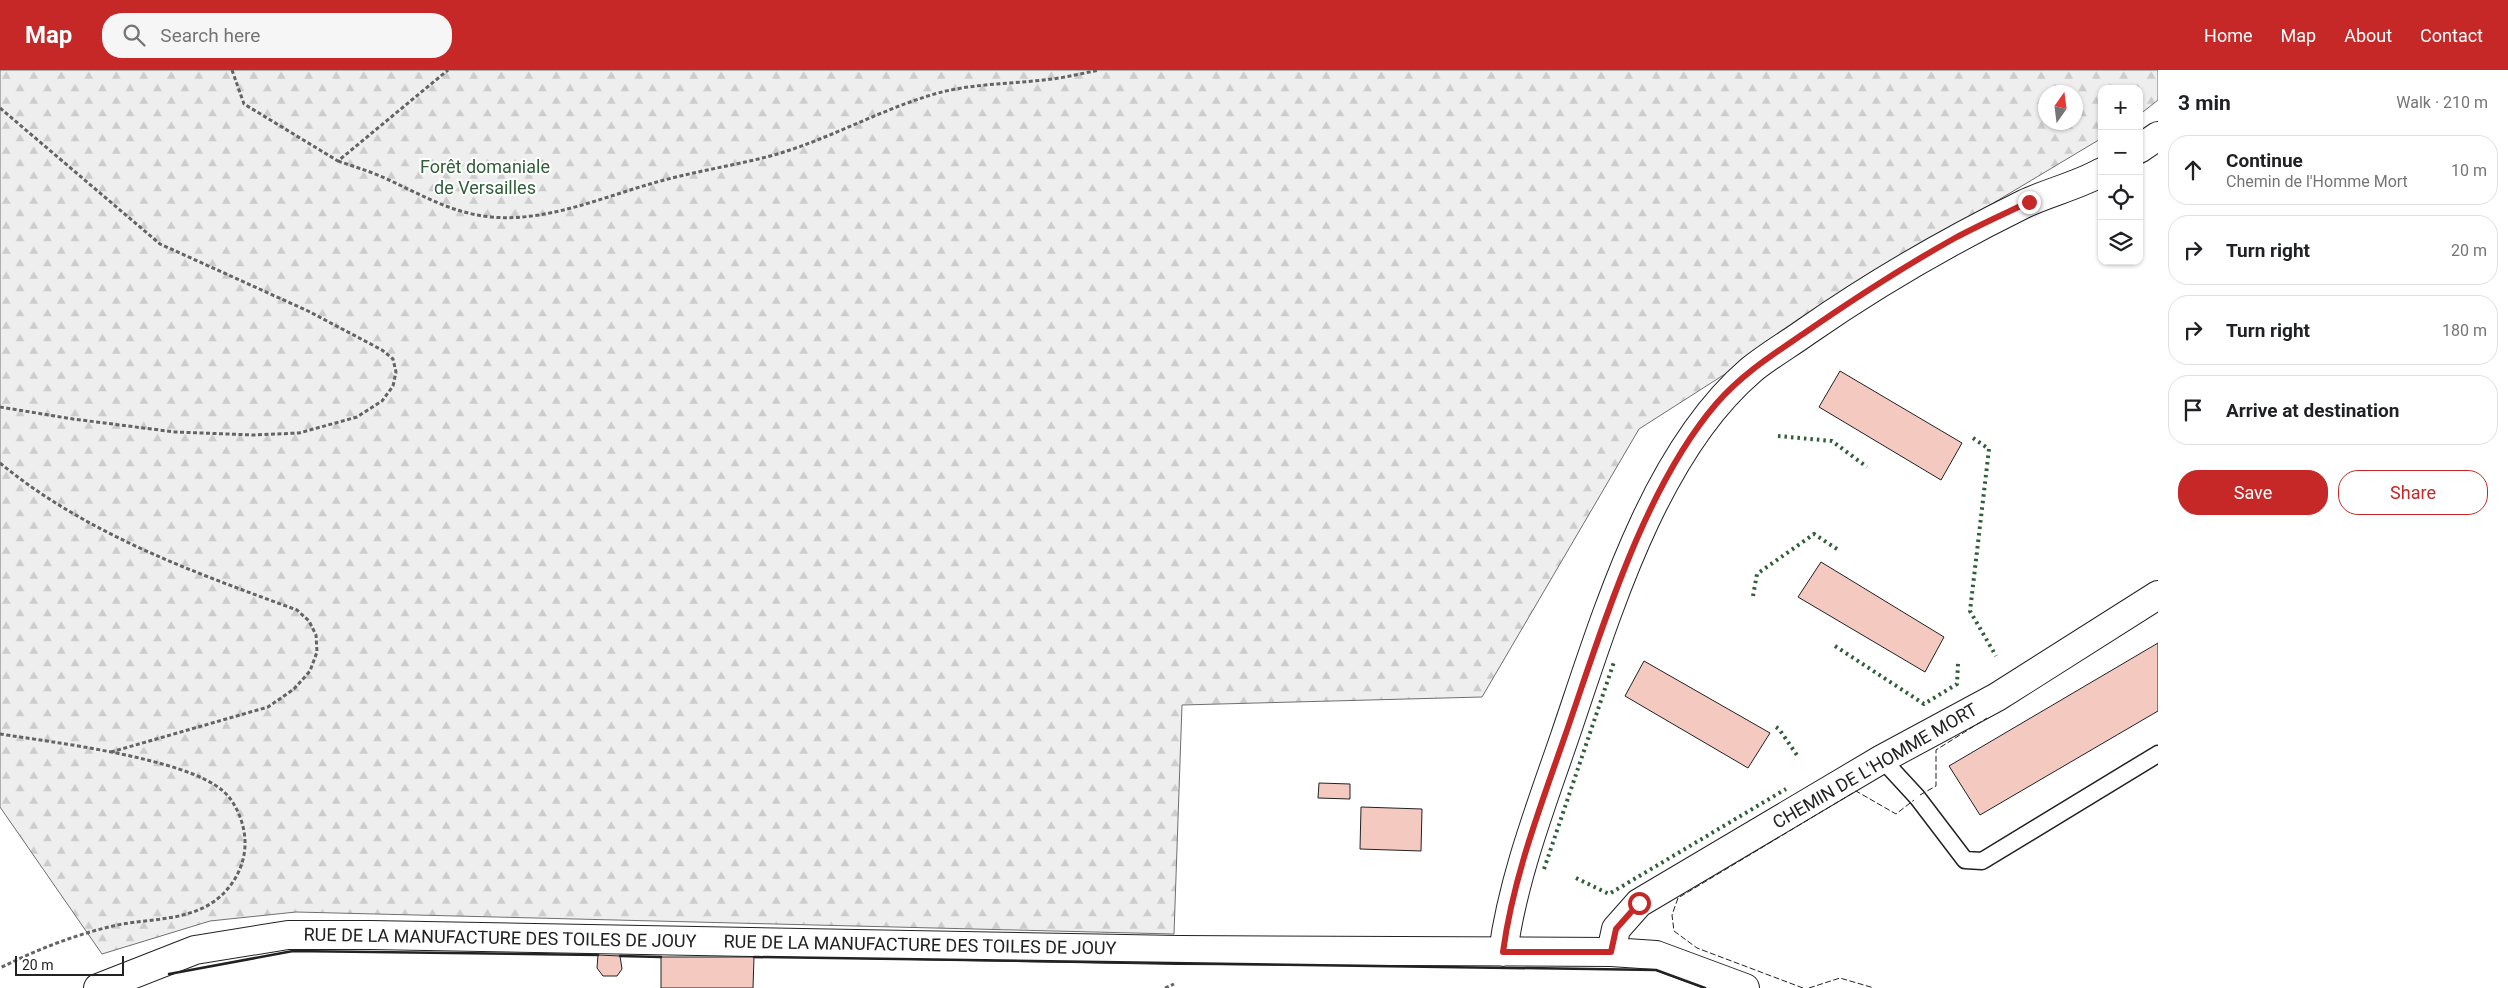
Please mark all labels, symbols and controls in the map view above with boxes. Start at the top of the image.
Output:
search box [102,13,452,58]
text: Map [25,21,72,49]
icon: search [120,21,148,49]
text: Search here [160,24,260,47]
text: Home [2204,25,2253,46]
text: Map [2281,25,2316,46]
text: About [2344,25,2392,46]
text: Contact [2420,25,2483,46]
north arrow [2038,85,2083,130]
map controls [2098,85,2143,265]
button: + [2098,85,2143,130]
text: 3 min [2178,91,2231,115]
text: Walk · 210 m [2396,93,2488,112]
button: − [2098,130,2143,175]
text: Continue [2226,149,2303,172]
park label: Forêt domaniale de Versailles [420,156,550,198]
icon: ahead [2179,156,2207,184]
text: 10 m [2451,161,2487,180]
text: Chemin de l'Homme Mort [2226,172,2408,191]
button: locate [2098,175,2143,220]
route end [2018,191,2041,214]
button: layers [2098,220,2143,265]
icon: right [2179,236,2207,264]
text: Turn right [2226,239,2310,262]
text: 20 m [2451,241,2487,260]
icon: right [2179,316,2207,344]
text: Turn right [2226,319,2310,342]
text: 180 m [2442,321,2487,340]
icon: arrive [2179,396,2207,424]
text: Arrive at destination [2226,399,2399,422]
button: Save [2178,470,2328,515]
button: Share [2338,470,2488,515]
street label: CHEMIN DE L'HOMME MORT [1769,698,1981,833]
route start [1628,892,1651,915]
street label: RUE DE LA MANUFACTURE DES TOILES DE JOUY [303,924,697,951]
street label: RUE DE LA MANUFACTURE DES TOILES DE JOUY [723,931,1117,958]
scale bar [15,953,124,976]
text: 20 m [22,957,54,973]

